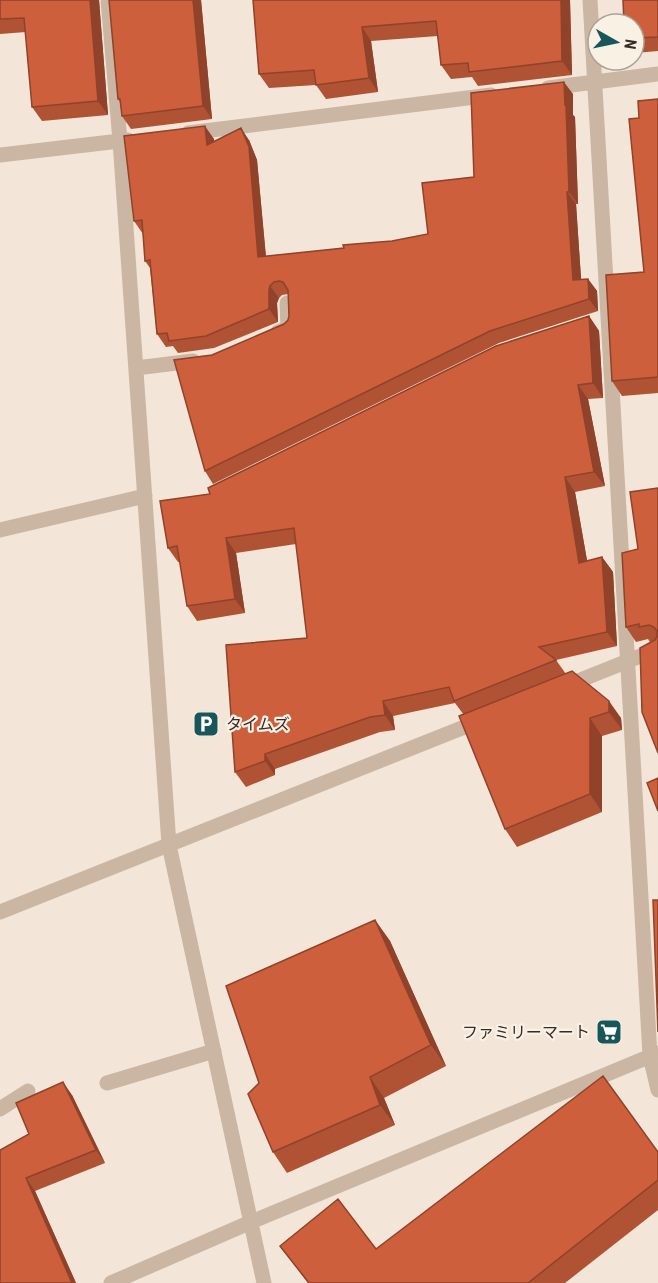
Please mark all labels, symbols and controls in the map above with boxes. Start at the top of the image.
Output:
north arrow [586,12,646,72]
text: N [620,38,640,51]
parking icon: タイムズ [191,709,221,739]
place label: タイムズ [226,715,290,734]
supermarket icon: ファミリーマート [594,1017,624,1047]
place label: ファミリーマート [462,1023,590,1042]

